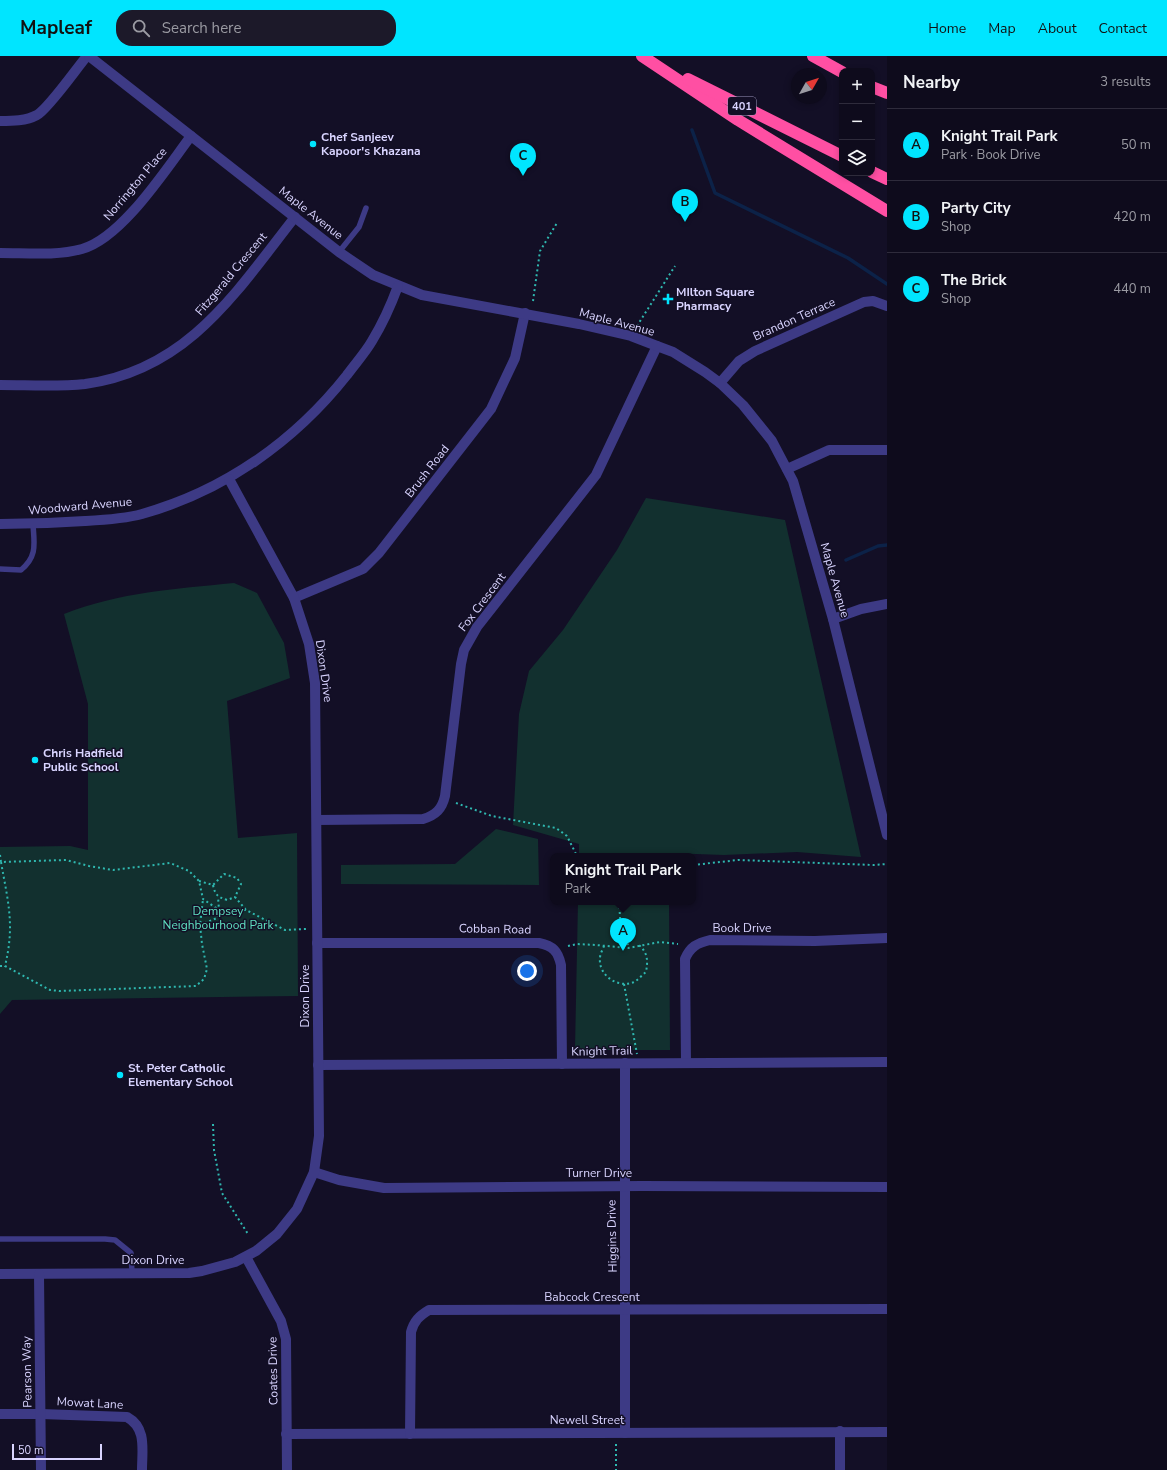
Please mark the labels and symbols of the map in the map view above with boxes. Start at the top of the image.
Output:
north arrow [791,68,827,104]
road number: 401 [728,97,756,115]
place label: Chef Sanjeev Kapoor's Khazana [321,129,421,159]
marker: Chef Sanjeev Kapoor's Khazana [308,139,318,149]
pin: C [510,143,536,176]
street label: Norrington Place [100,144,170,224]
street label: Maple Avenue [276,183,346,243]
pin: B [672,189,698,222]
street label: Fitzgerald Crescent [191,228,271,319]
place label: MIlton Square Pharmacy [676,284,755,314]
marker: MIlton Square Pharmacy [663,294,673,304]
street label: Brandon Terrace [750,294,838,344]
street label: Maple Avenue [578,304,656,340]
street label: Brush Road [401,441,453,501]
street label: Woodward Avenue [27,493,133,519]
street label: Maple Avenue [817,541,853,619]
street label: Fox Crescent [455,569,510,635]
street label: Dixon Drive [312,639,336,703]
place label: Chris Hadfield Public School [43,745,123,775]
marker: Chris Hadfield Public School [30,755,40,765]
park label: Dempsey Neighbourhood Park [163,903,274,933]
pin: A [610,918,636,951]
street label: Cobban Road [459,920,531,938]
street label: Book Drive [712,920,772,936]
your location [517,961,537,981]
street label: Dixon Drive [297,965,313,1027]
street label: Knight Trail [571,1042,633,1060]
place label: St. Peter Catholic Elementary School [128,1060,233,1090]
marker: St. Peter Catholic Elementary School [115,1070,125,1080]
street label: Turner Drive [566,1165,632,1181]
street label: Higgins Drive [603,1199,621,1273]
street label: Dixon Drive [122,1252,184,1268]
street label: Babcock Crescent [544,1289,641,1305]
street label: Pearson Way [18,1335,36,1408]
street label: Coates Drive [264,1337,282,1405]
street label: Mowat Lane [56,1393,124,1413]
street label: Newell Street [550,1412,625,1428]
scale bar [12,1442,102,1461]

